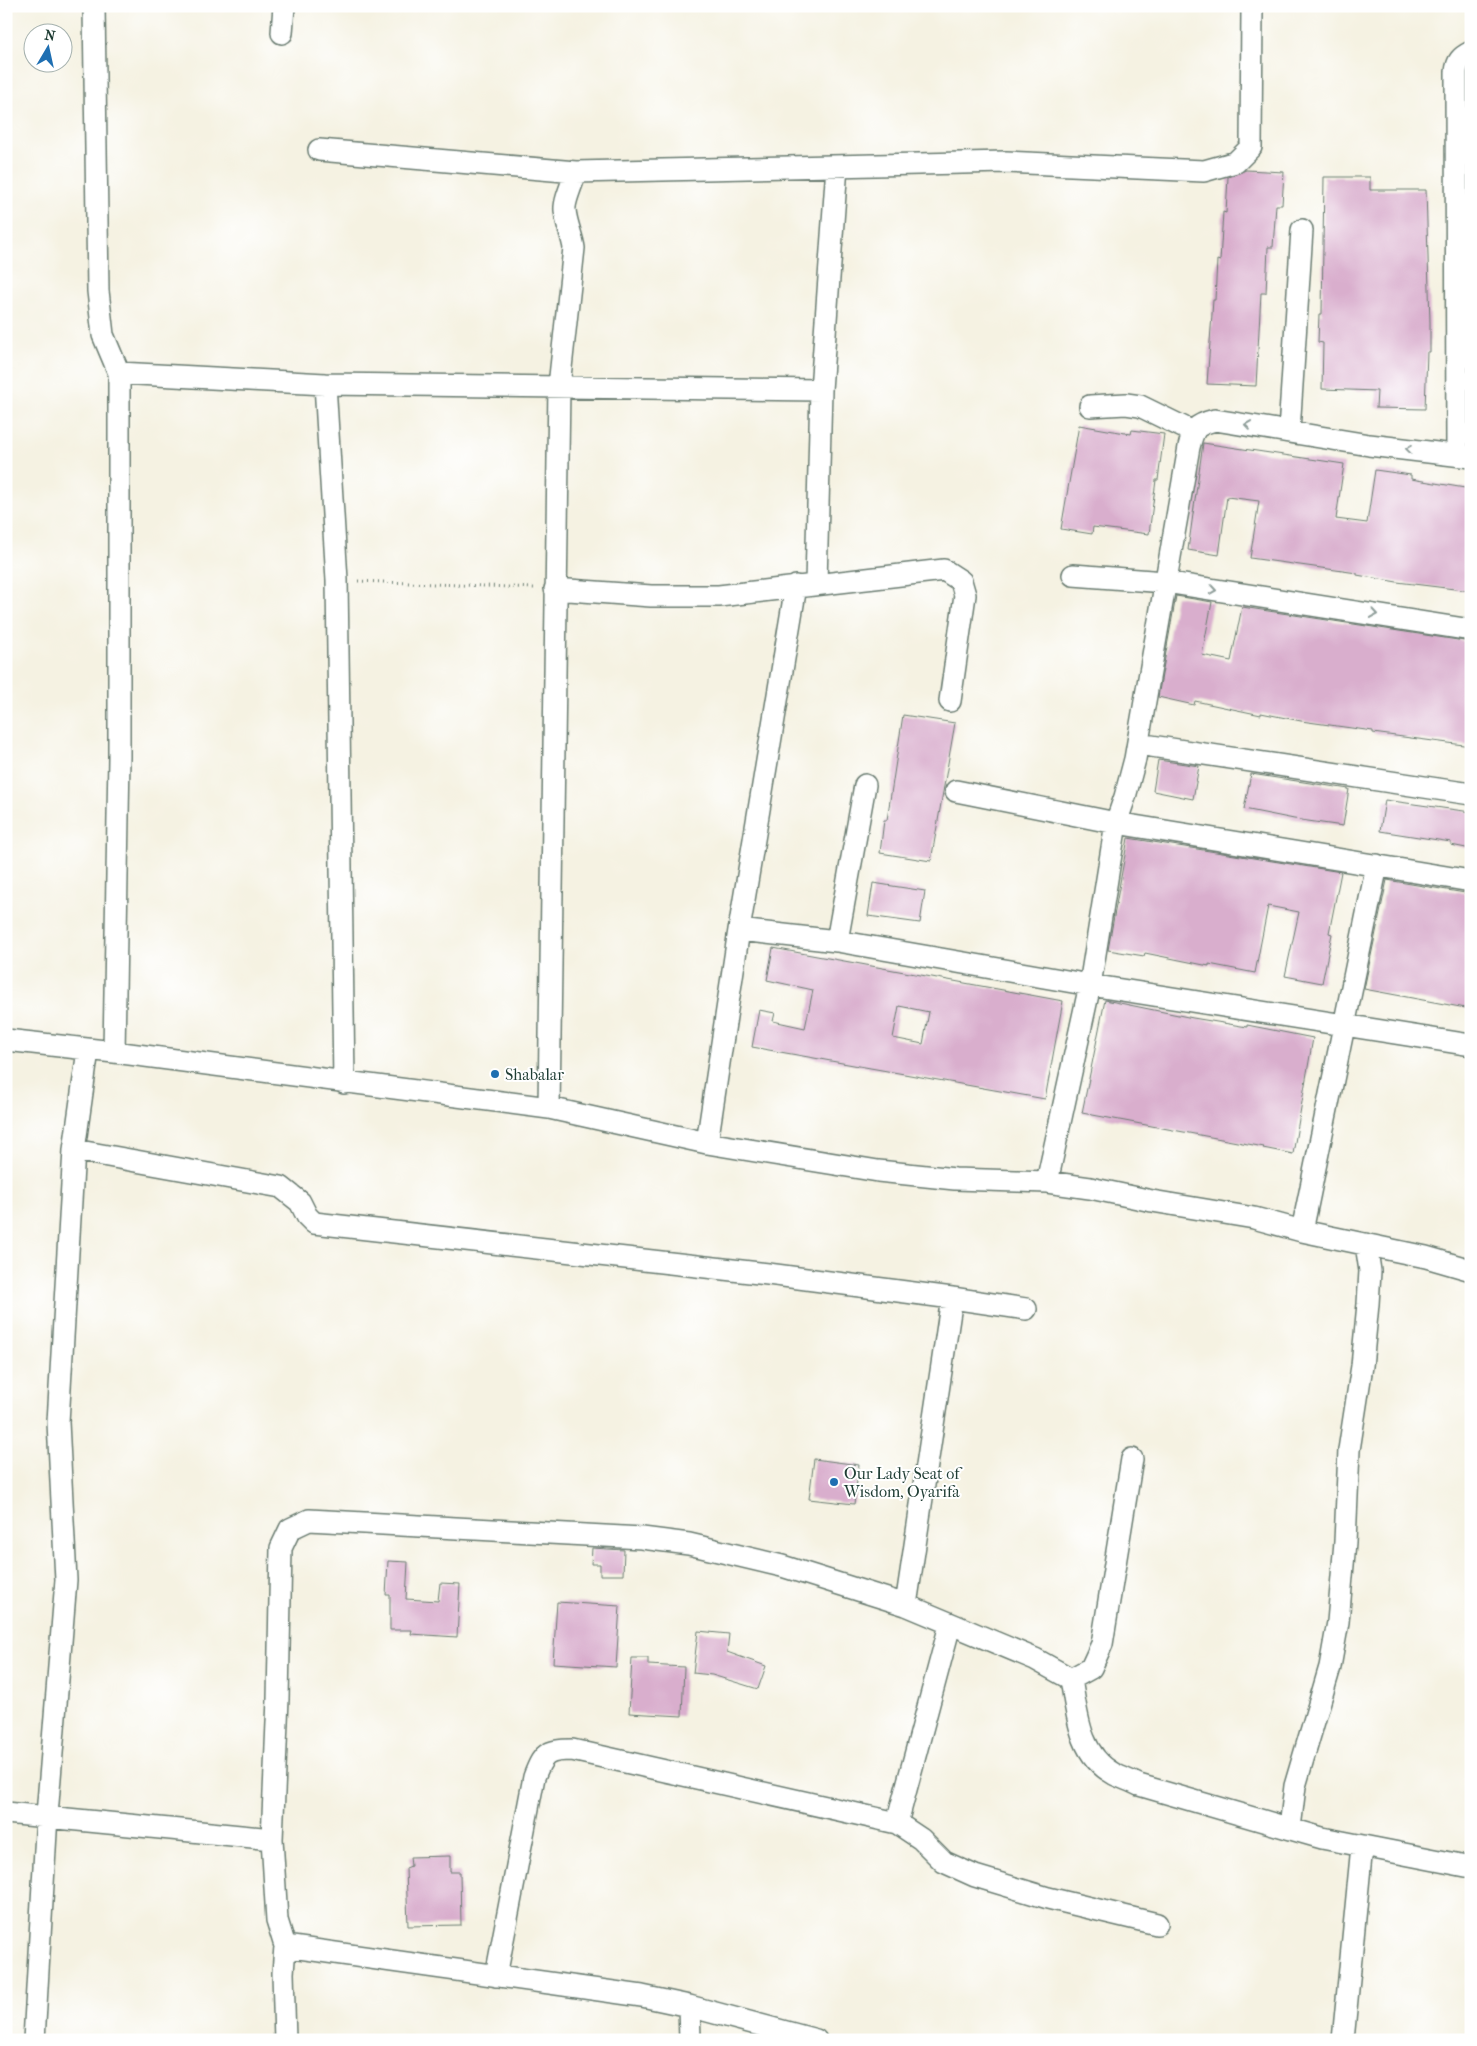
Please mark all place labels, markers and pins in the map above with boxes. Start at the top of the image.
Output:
place label: Shabalar [505,1065,564,1084]
marker: Shabalar [489,1068,501,1080]
place label: Our Lady Seat of Wisdom, Oyarifa [843,1464,963,1501]
marker: Our Lady Seat of Wisdom, Oyarifa [828,1476,840,1488]

